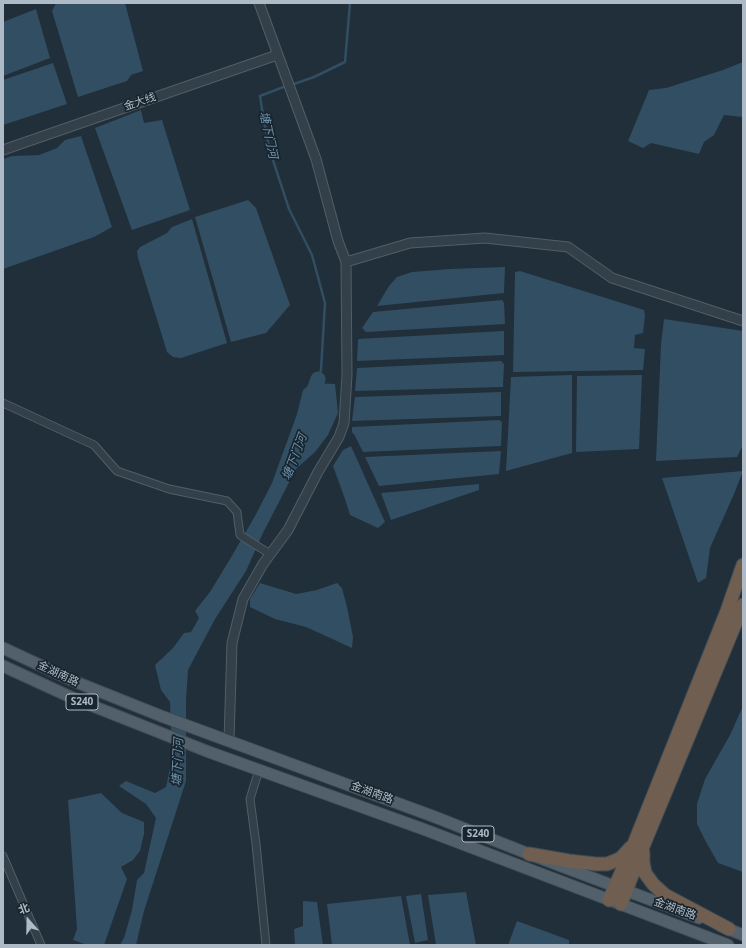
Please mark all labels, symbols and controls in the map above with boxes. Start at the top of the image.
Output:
street label: 金大线 [122,90,158,114]
water label: 塘下门河 [256,110,280,160]
water label: 塘下门河 [280,432,310,482]
street label: 金湖南路 [35,659,81,689]
road number: S240 [66,694,98,710]
water label: 塘下门河 [170,738,186,786]
street label: 金湖南路 [349,779,395,807]
road number: S240 [462,826,494,842]
street label: 金湖南路 [652,895,698,923]
text: 北 [16,899,31,917]
north arrow [8,900,48,940]

